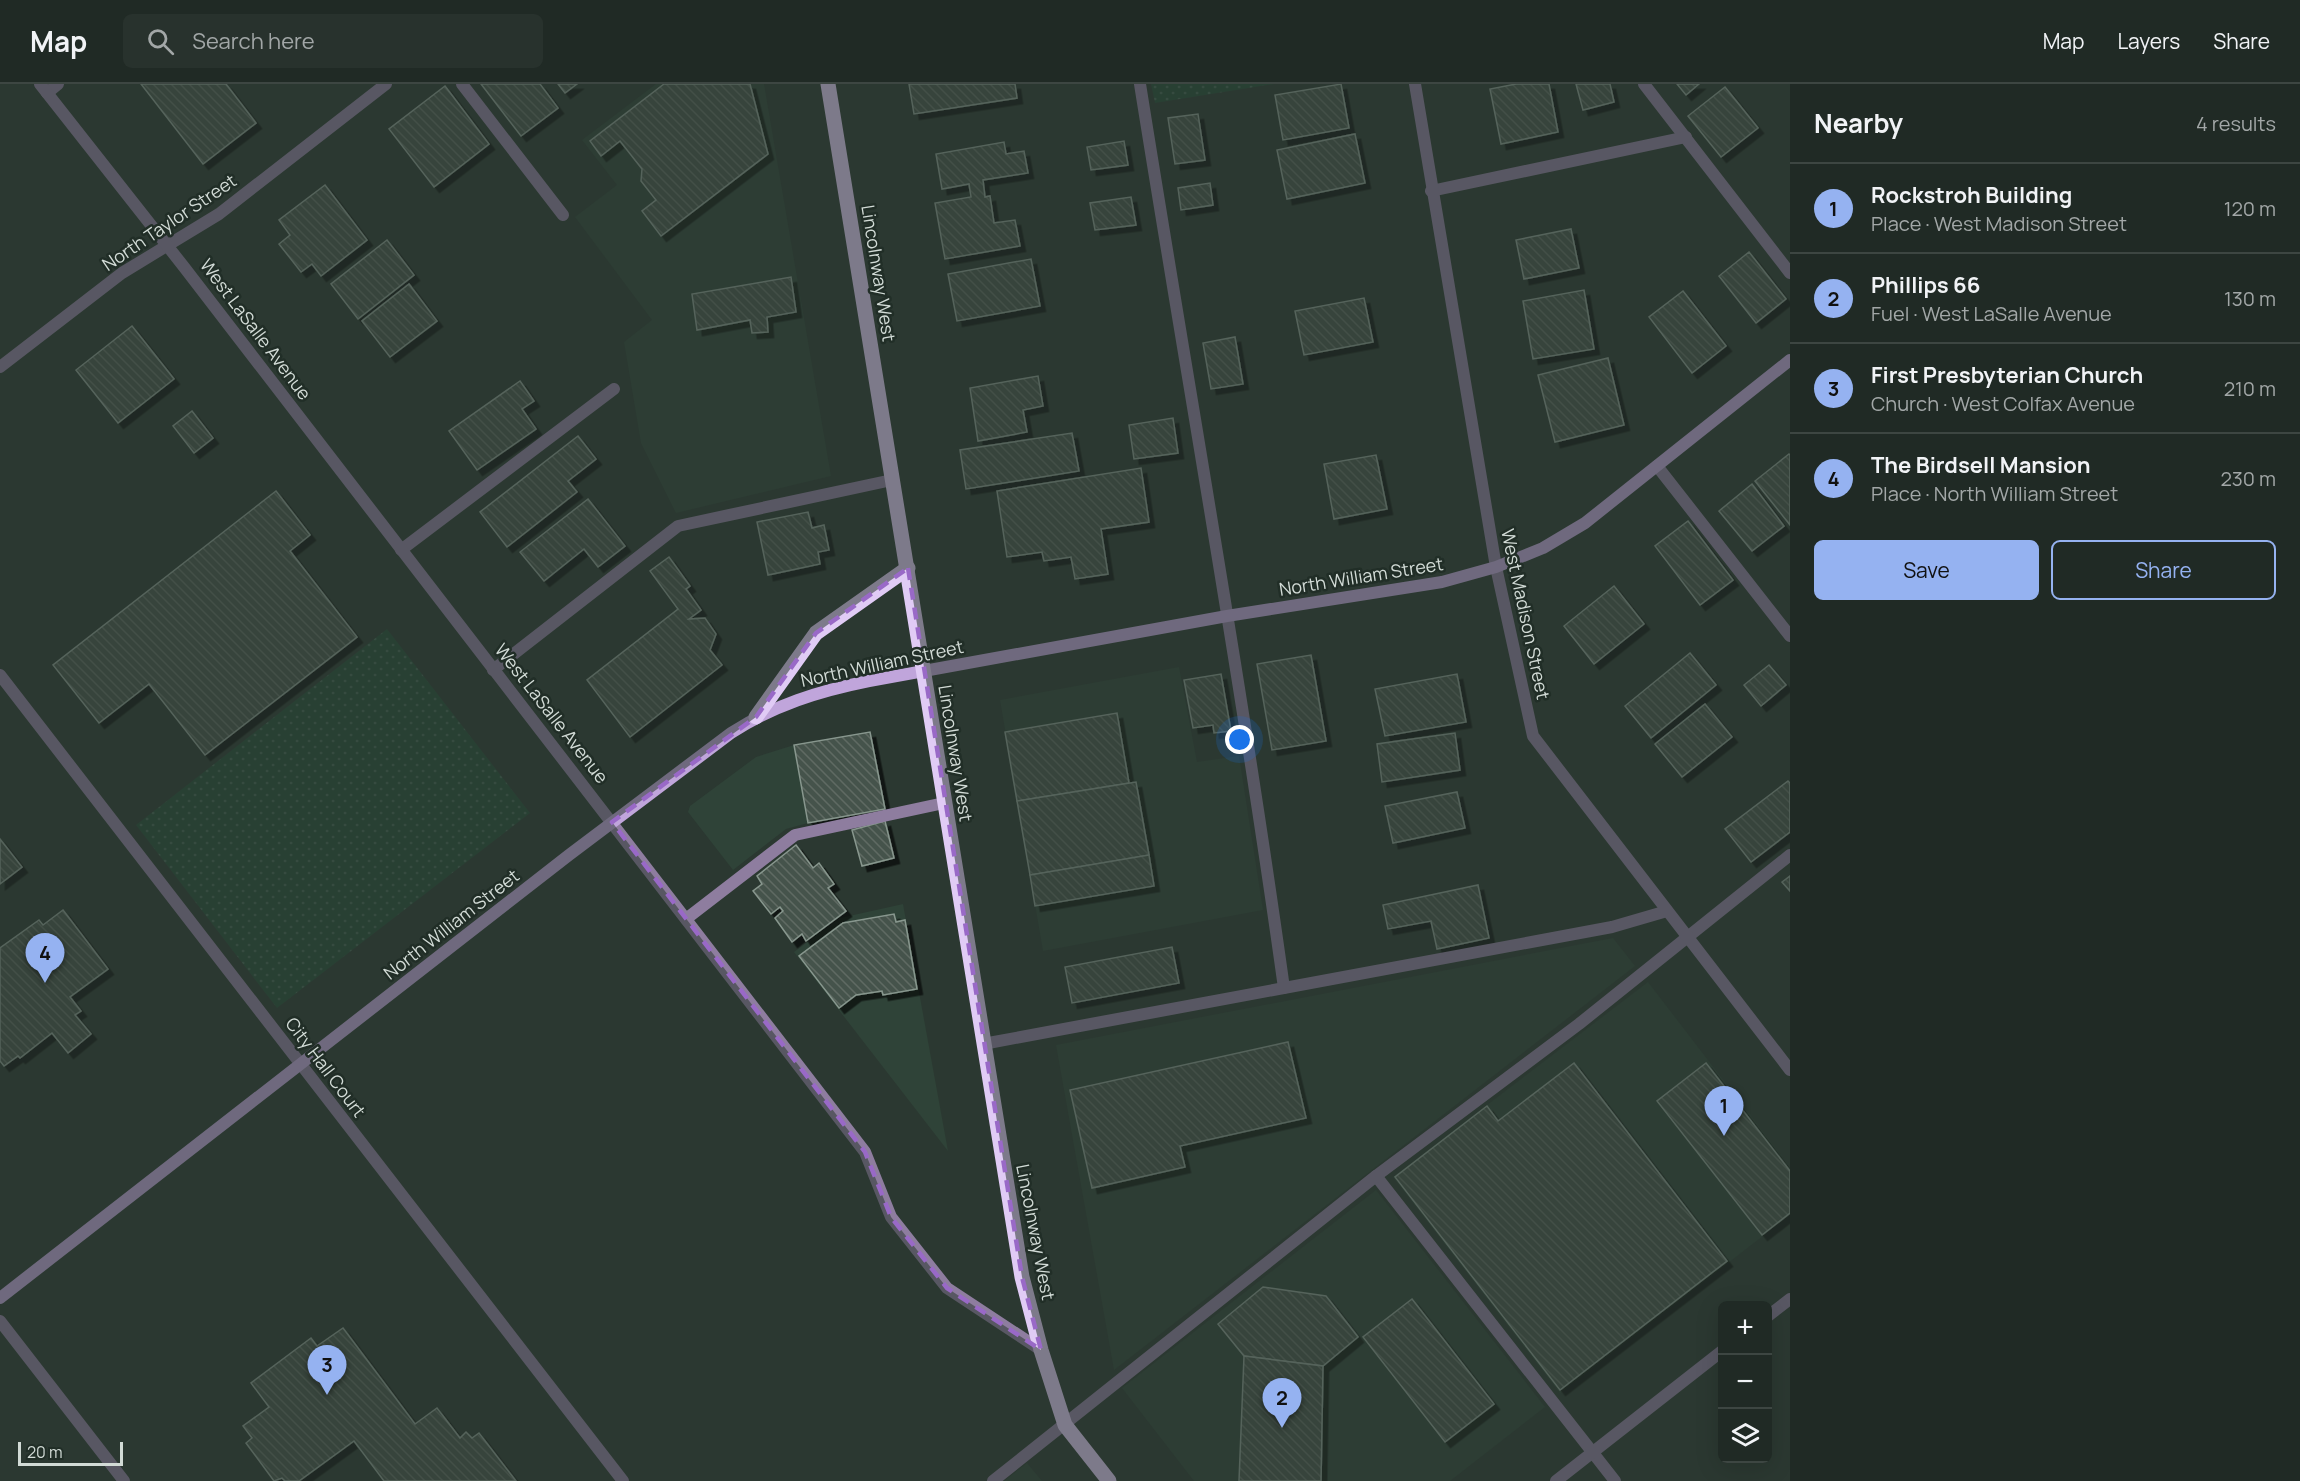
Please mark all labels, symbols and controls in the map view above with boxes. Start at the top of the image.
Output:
search box [123,14,543,68]
text: Map [30,22,87,60]
icon: search [144,25,177,58]
text: Search here [192,26,315,56]
text: Map [2043,27,2084,55]
text: Layers [2117,27,2180,55]
text: Share [2213,27,2270,55]
text: Nearby [1814,105,1903,141]
text: 4 results [2196,110,2276,137]
street label: North Taylor Street [97,168,241,276]
text: Rockstroh Building [1871,180,2072,210]
text: 1 [1829,195,1838,222]
text: 120 m [2224,195,2276,222]
street label: Lincolnway West [856,203,902,343]
text: Place · West Madison Street [1871,210,2127,237]
street label: West LaSalle Avenue [195,254,317,404]
text: Phillips 66 [1871,270,1980,300]
text: 2 [1828,285,1839,312]
text: 130 m [2224,285,2276,312]
text: Fuel · West LaSalle Avenue [1871,300,2112,327]
text: First Presbyterian Church [1871,360,2143,390]
text: 3 [1828,375,1839,402]
text: 210 m [2224,375,2276,402]
text: Church · West Colfax Avenue [1871,390,2135,417]
text: The Birdsell Mansion [1871,450,2091,480]
text: 4 [1827,465,1840,492]
text: 230 m [2220,465,2276,492]
text: Place · North William Street [1871,480,2118,507]
street label: West Madison Street [1496,527,1556,701]
button: Save [1814,540,2039,600]
button: Share [2051,540,2276,600]
street label: North William Street [1277,551,1445,601]
street label: North William Street [798,634,966,692]
street label: West LaSalle Avenue [490,638,614,788]
street label: Lincolnway West [933,683,979,823]
your location [1225,725,1254,754]
street label: North William Street [378,863,524,985]
pin: 4 [26,934,64,983]
street label: City Hall Court [281,1012,371,1122]
pin: 1 [1704,1086,1744,1136]
street label: Lincolnway West [1011,1162,1061,1302]
map controls [1718,1301,1772,1463]
button: + [1718,1301,1772,1355]
pin: 3 [308,1346,346,1395]
button: − [1718,1355,1772,1409]
pin: 2 [1262,1378,1302,1428]
button: layers [1718,1409,1772,1463]
scale bar [18,1439,123,1466]
text: 20 m [27,1441,63,1463]

